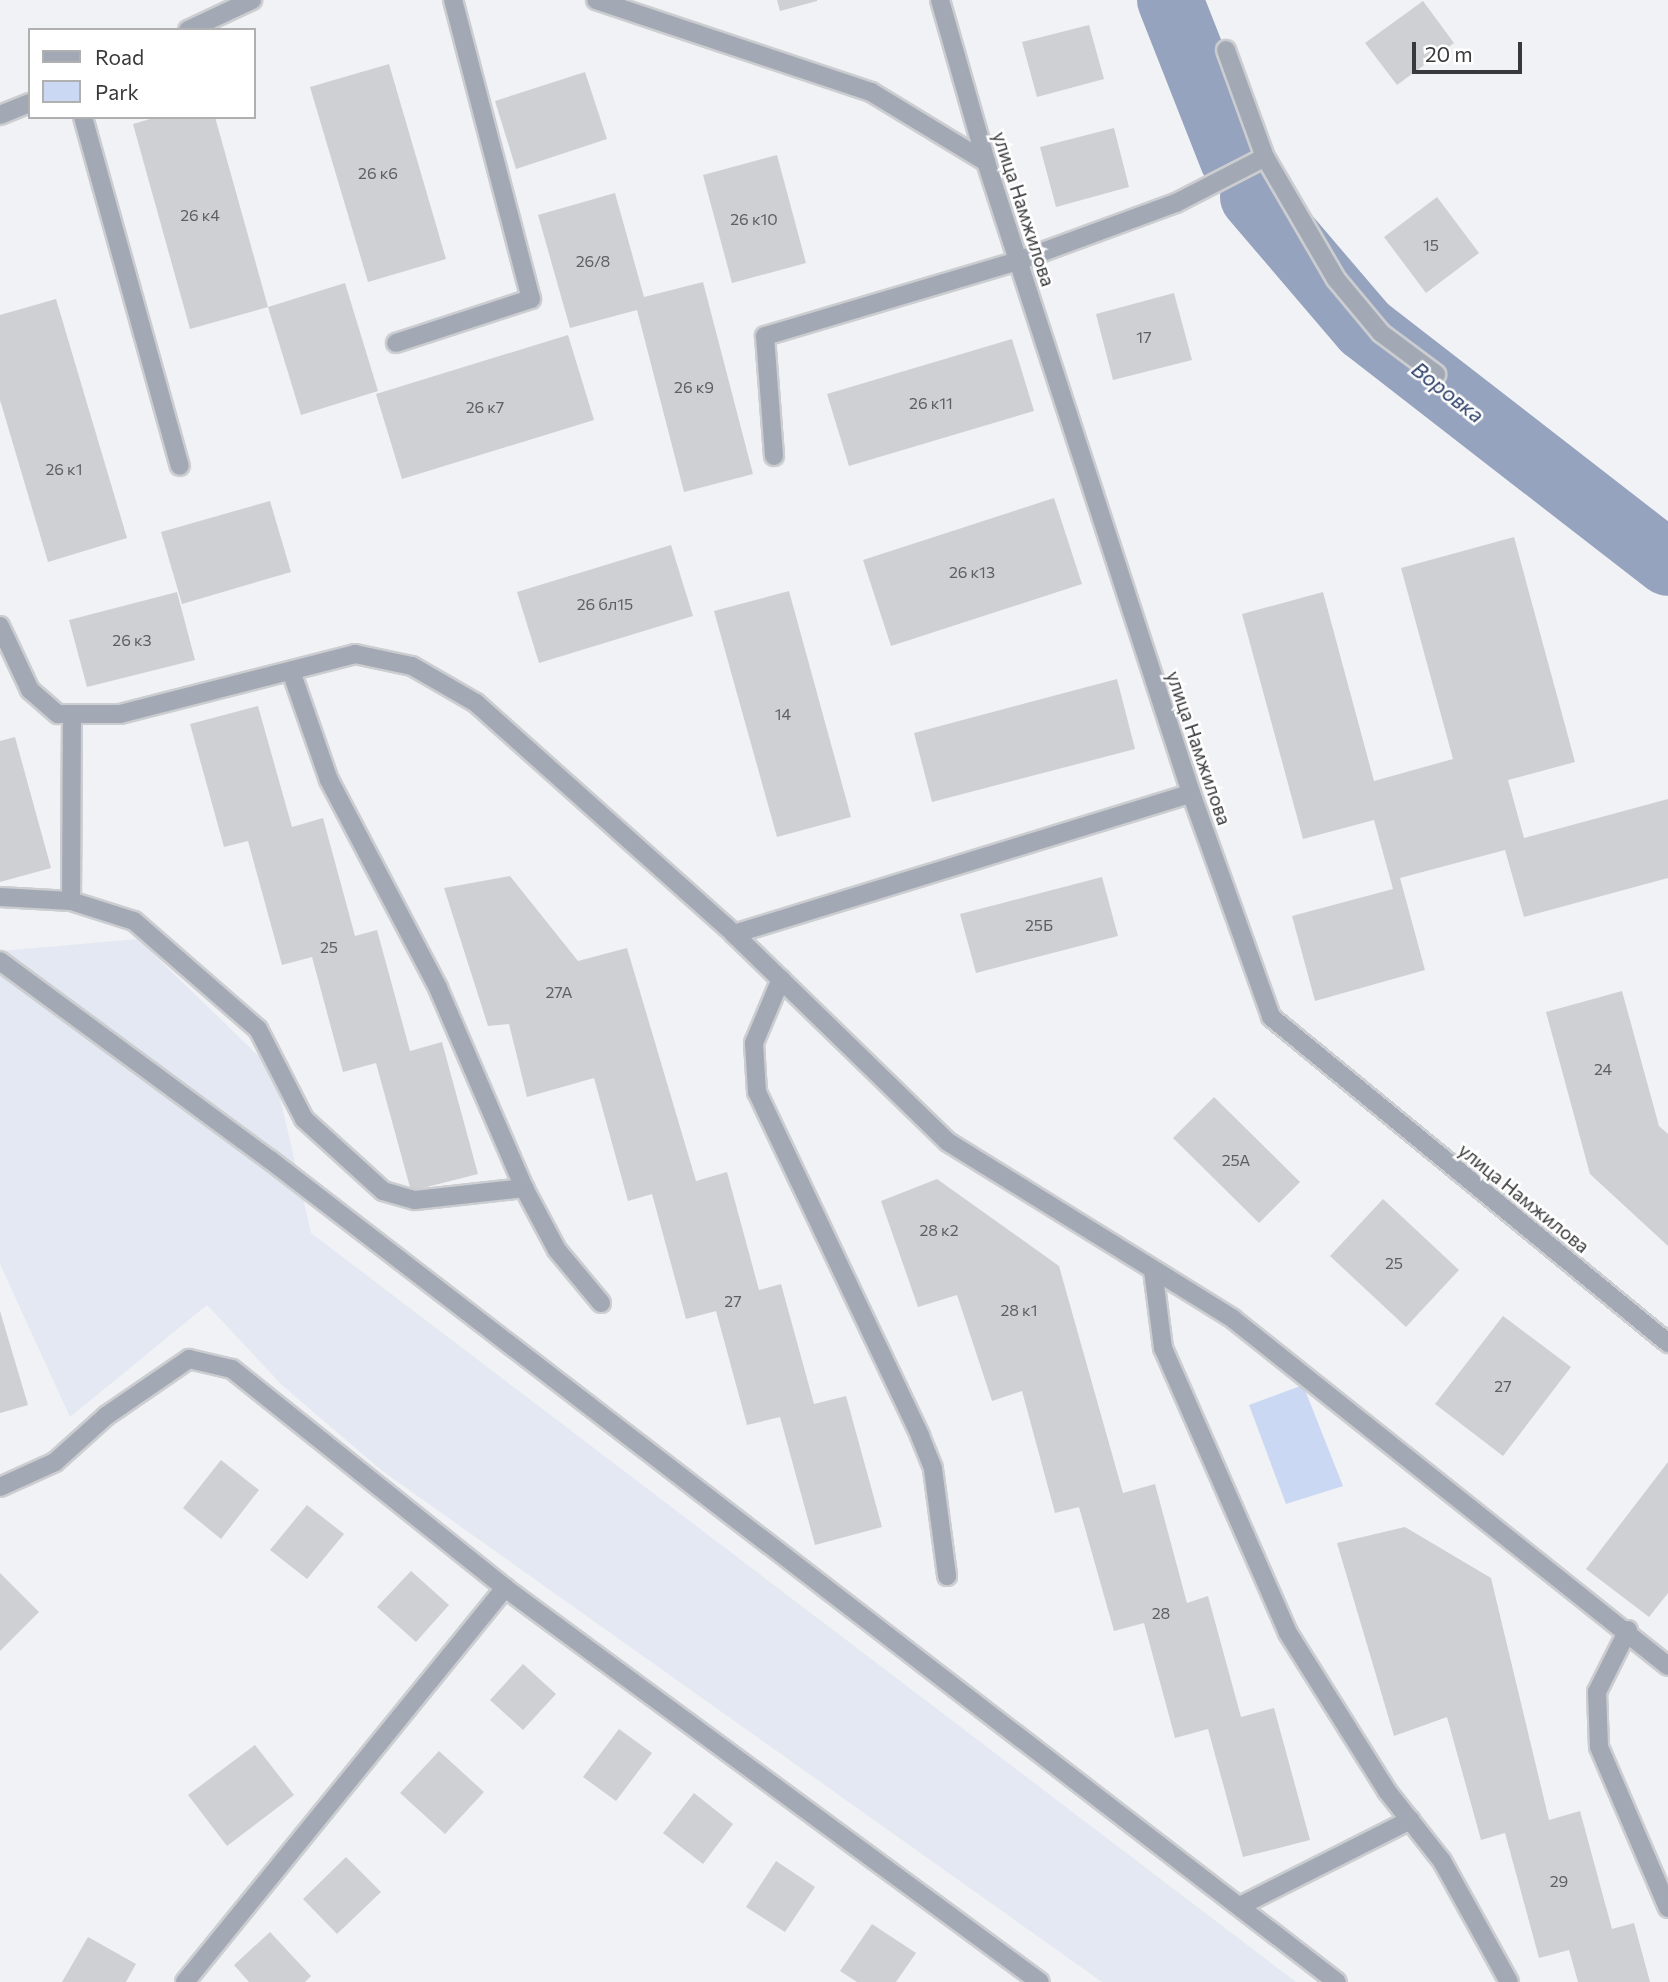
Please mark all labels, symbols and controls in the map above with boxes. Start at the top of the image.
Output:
legend [28,28,256,119]
scale bar [1416,28,1526,72]
text: 20 m [1425,41,1473,66]
text: Road [95,44,144,69]
text: Park [95,79,139,104]
street label: улица Намжилова [988,129,1060,289]
house number: 26 к6 [358,163,398,183]
house number: 26 к4 [180,205,220,225]
house number: 26 к10 [730,209,778,229]
house number: 15 [1423,235,1439,255]
house number: 26/8 [576,251,610,271]
house number: 17 [1136,327,1152,347]
water label: Воровка [1407,356,1489,428]
house number: 26 к9 [674,377,714,397]
house number: 26 к11 [909,393,953,413]
house number: 26 к7 [466,397,504,417]
house number: 26 к1 [45,459,83,479]
house number: 26 к13 [949,562,995,582]
house number: 26 бл15 [577,594,633,614]
house number: 26 к3 [112,630,152,650]
street label: улица Намжилова [1162,668,1236,828]
house number: 14 [775,704,791,724]
house number: 25Б [1025,915,1053,935]
house number: 25 [320,937,338,957]
house number: 27А [546,982,572,1002]
house number: 24 [1594,1059,1612,1079]
street label: улица Намжилова [1454,1138,1594,1258]
house number: 25А [1222,1150,1250,1170]
house number: 28 к2 [919,1220,959,1240]
house number: 25 [1385,1253,1403,1273]
house number: 27 [724,1291,742,1311]
house number: 28 к1 [1000,1300,1038,1320]
house number: 27 [1494,1376,1512,1396]
house number: 28 [1152,1603,1170,1623]
house number: 29 [1550,1871,1568,1891]

